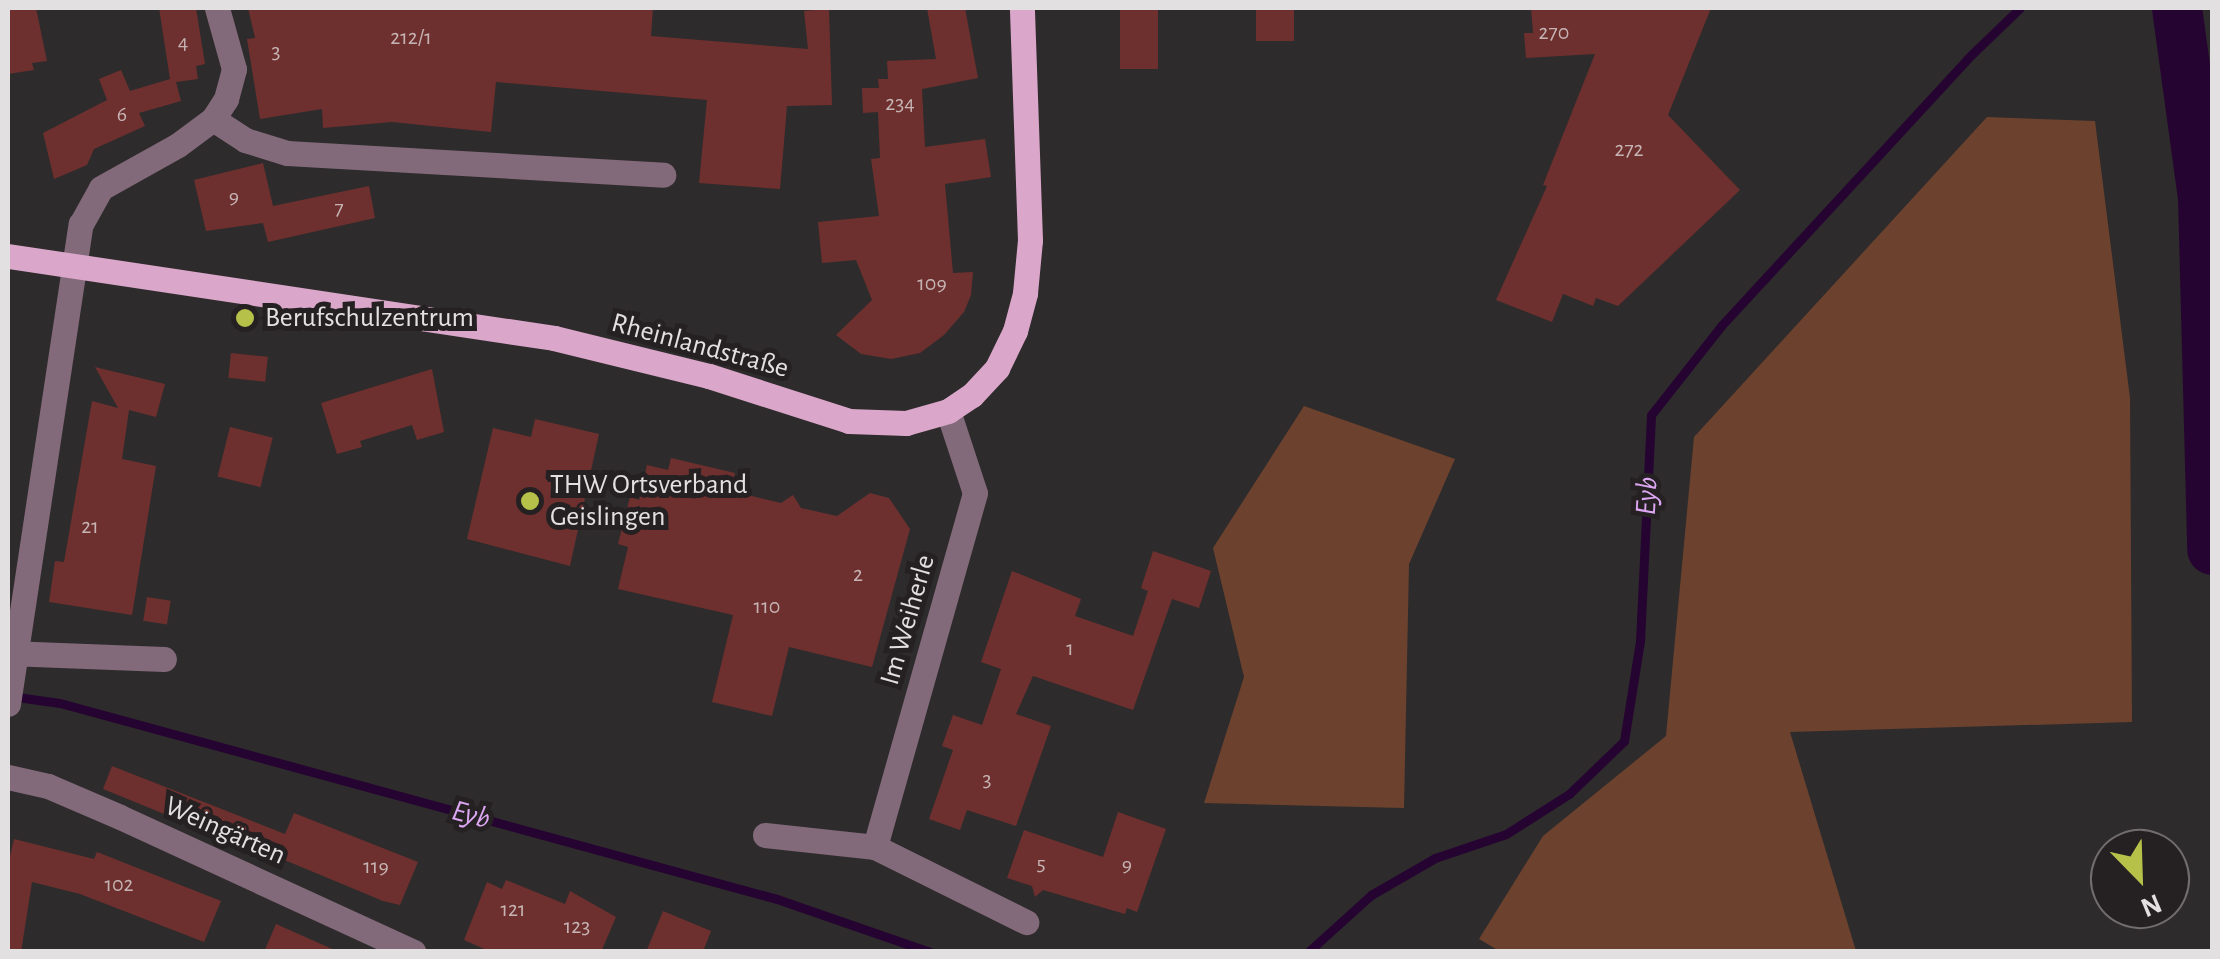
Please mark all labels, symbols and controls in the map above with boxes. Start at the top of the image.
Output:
house number: 270 [1539,20,1569,46]
house number: 212/1 [390,25,432,51]
house number: 4 [178,30,188,56]
house number: 3 [271,39,281,65]
house number: 234 [885,91,915,117]
house number: 6 [117,102,127,128]
house number: 272 [1614,137,1644,163]
house number: 9 [229,184,239,210]
house number: 7 [334,196,344,222]
house number: 109 [917,271,947,297]
place label: Berufschulzentrum [265,301,474,335]
street label: Rheinlandstraße [608,306,792,386]
marker: Berufschulzentrum [234,307,256,329]
place label: THW Ortsverband Geislingen [550,468,748,534]
water label: Eyb [1628,476,1666,516]
marker: THW Ortsverband Geislingen [519,490,541,512]
house number: 21 [81,514,99,540]
street label: Im Weiherle [873,551,943,689]
house number: 2 [853,562,863,588]
house number: 110 [754,594,780,620]
house number: 1 [1066,636,1074,662]
house number: 3 [982,767,992,793]
street label: Weingärten [159,789,291,873]
water label: Eyb [448,793,494,837]
north arrow [2090,829,2190,929]
house number: 5 [1036,851,1046,877]
house number: 9 [1122,852,1132,878]
house number: 119 [363,854,389,880]
house number: 102 [104,872,134,898]
text: N [2137,888,2165,921]
house number: 121 [500,897,526,923]
house number: 123 [564,914,590,940]

